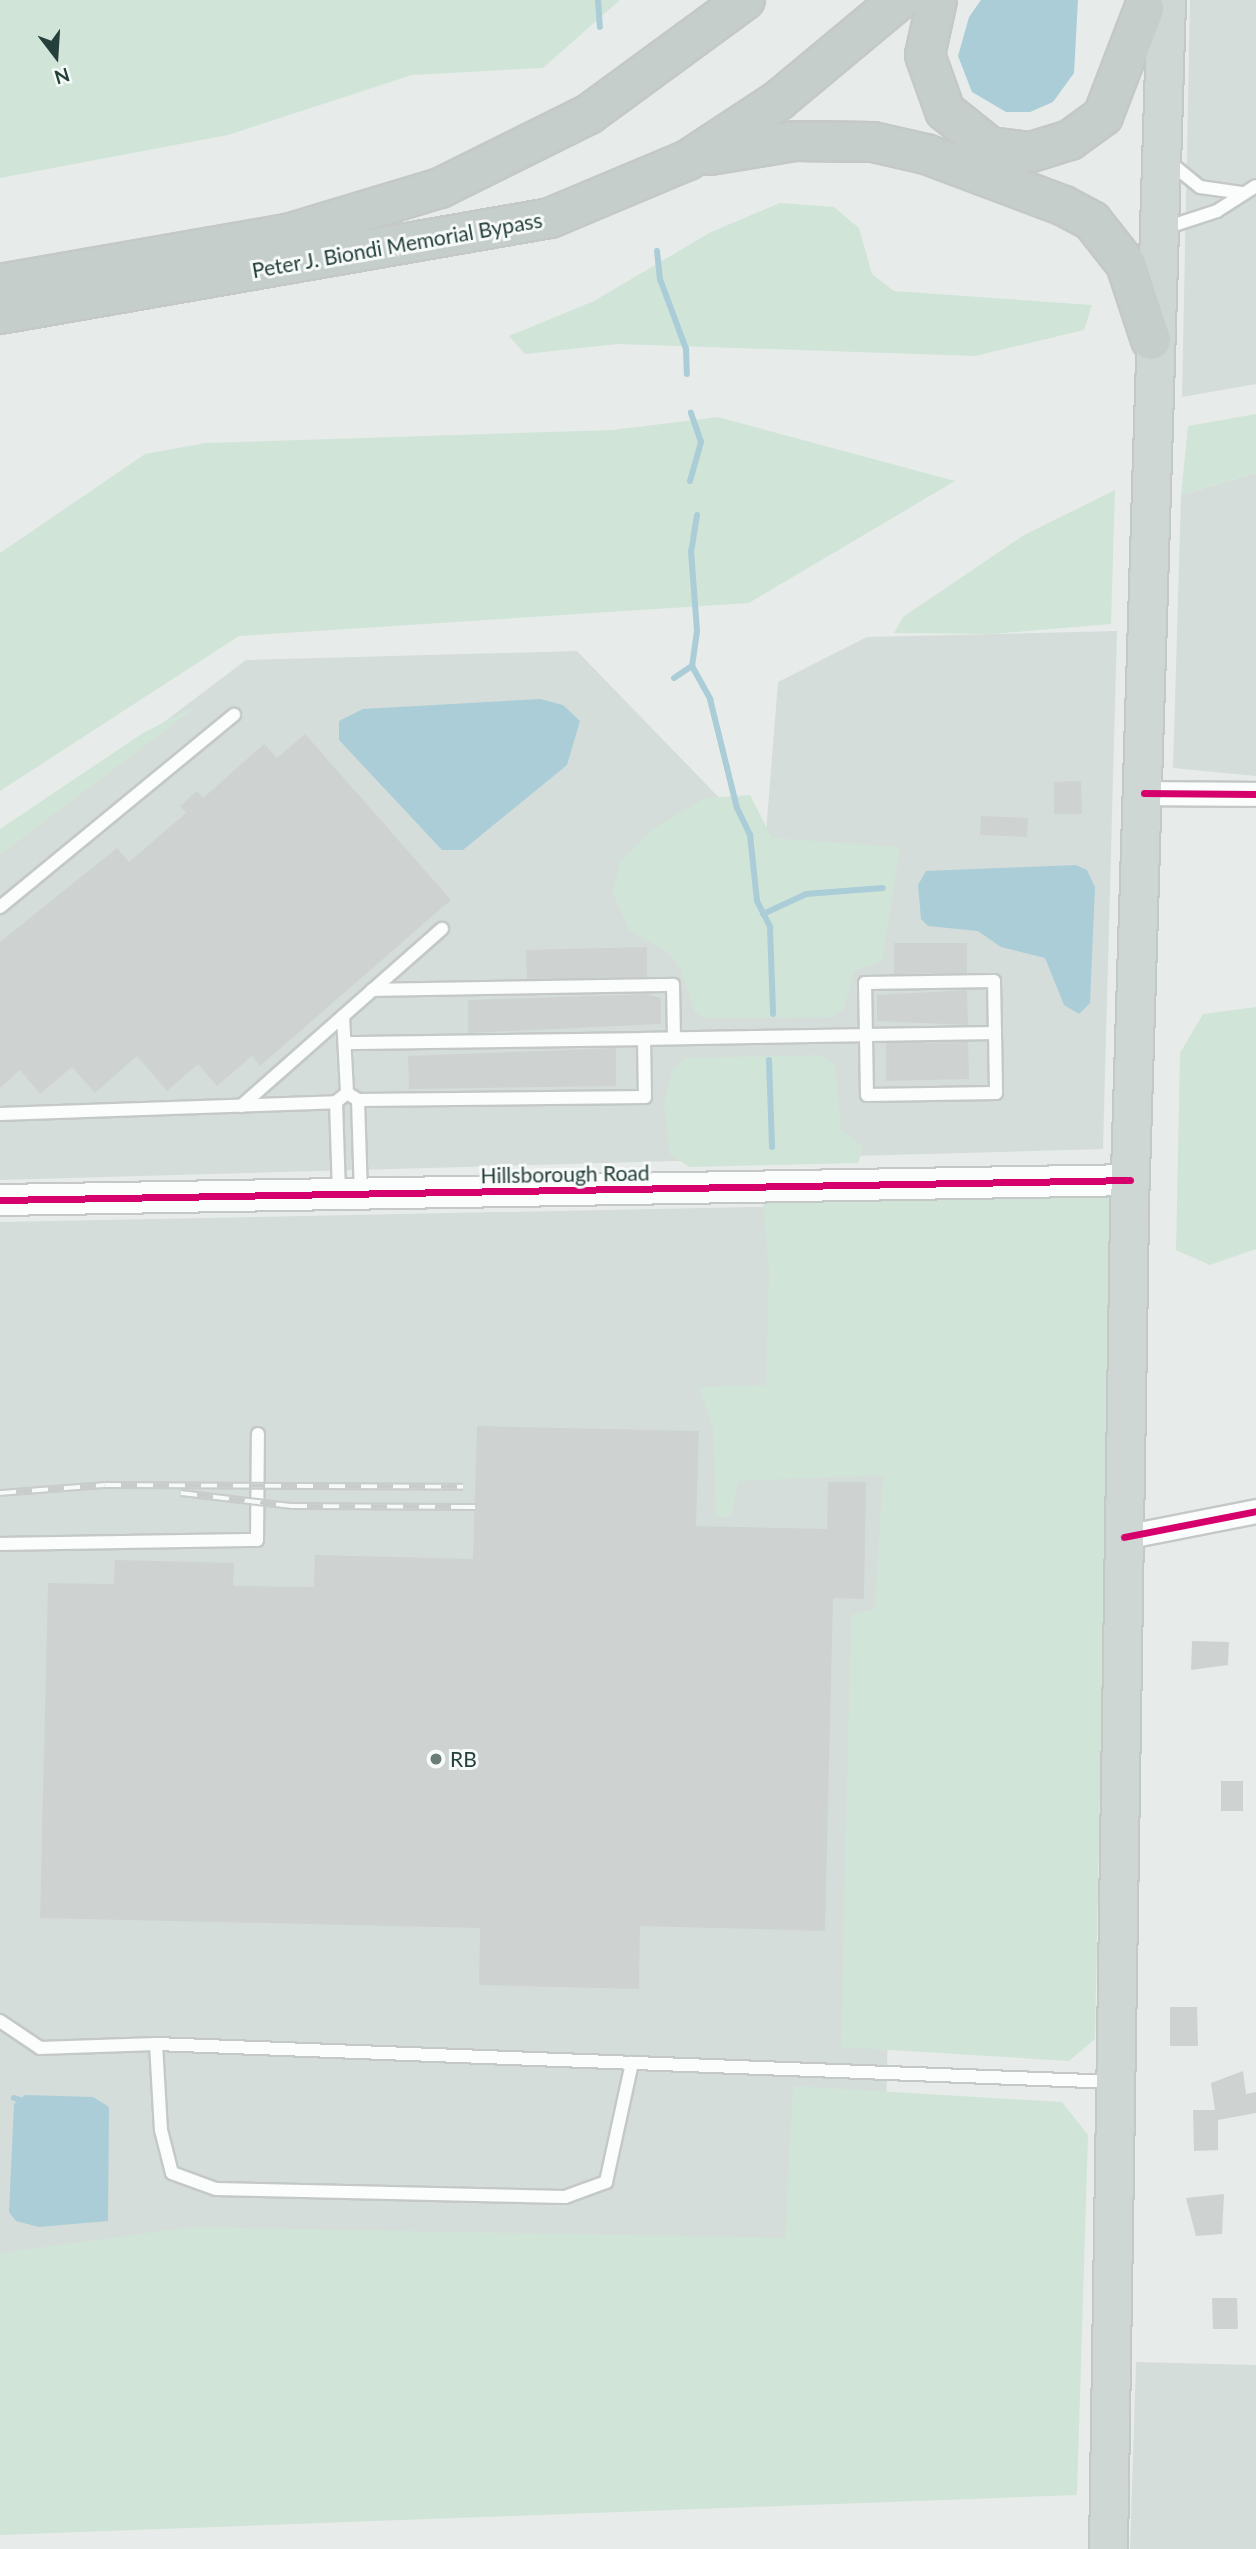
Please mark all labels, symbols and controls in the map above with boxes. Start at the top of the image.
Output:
north arrow [21,21,91,91]
text: N [52,63,73,90]
street label: Peter J. Biondi Memorial Bypass [249,207,545,283]
street label: Hillsborough Road [480,1160,650,1188]
place label: RB [450,1746,477,1772]
marker: RB [428,1751,444,1767]

